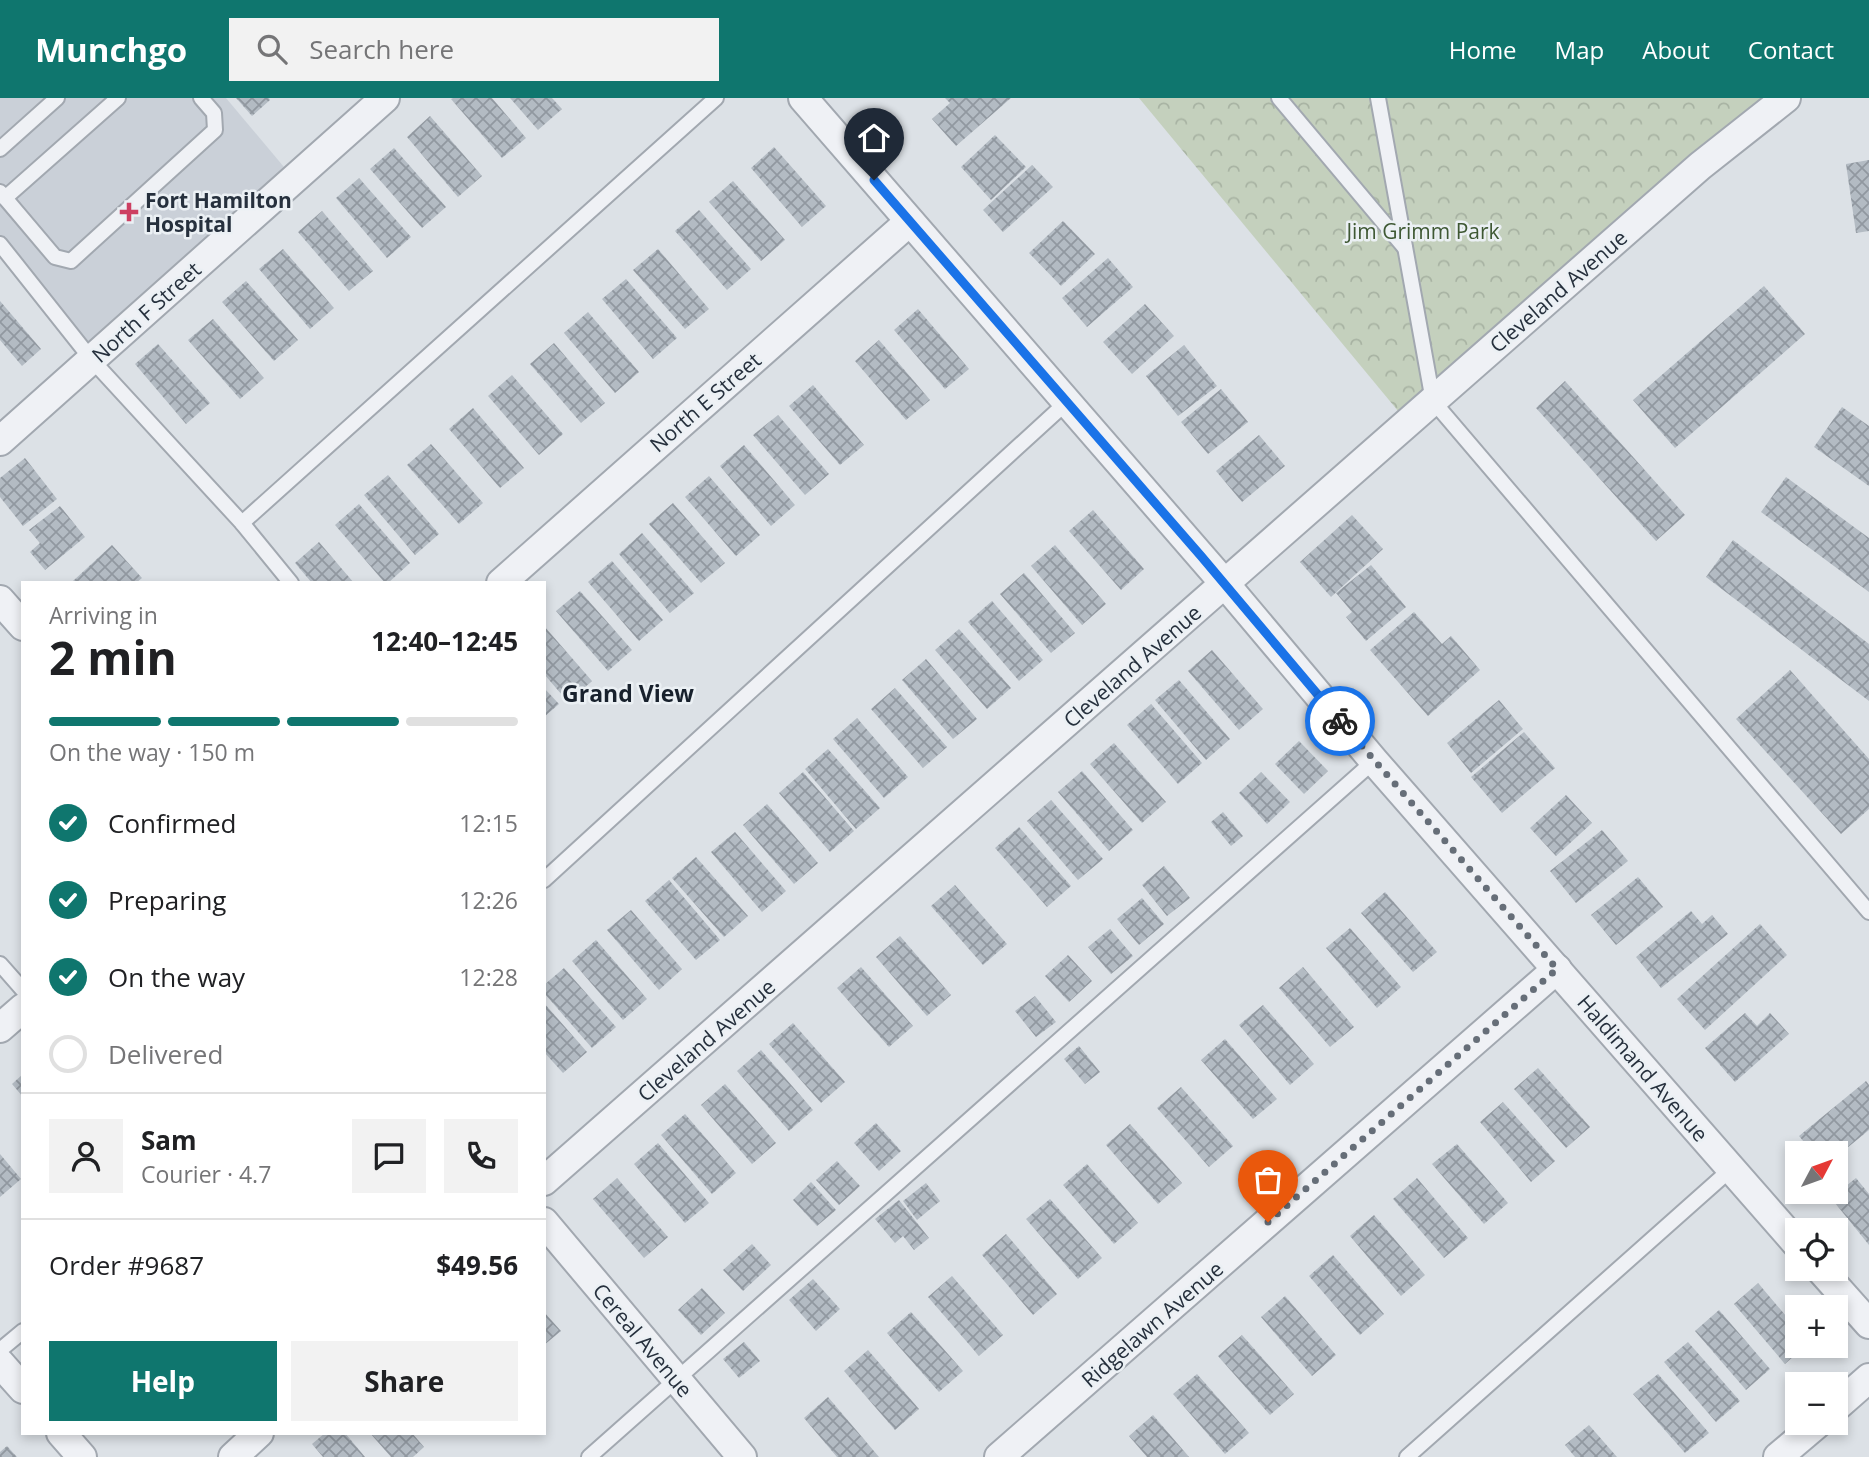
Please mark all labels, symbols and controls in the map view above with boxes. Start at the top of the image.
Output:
search box [229,18,719,81]
text: Munchgo [35,27,187,72]
icon: search [253,30,291,68]
text: Search here [309,31,454,67]
text: Home [1449,33,1517,66]
text: Map [1555,33,1604,66]
text: About [1642,33,1710,66]
text: Contact [1748,33,1834,66]
pin [844,108,904,180]
icon: home [855,119,893,157]
place label: Fort Hamilton Hospital [145,186,292,238]
marker: Fort Hamilton Hospital [119,202,139,222]
park label: Jim Grimm Park [1344,217,1500,245]
street label: Cleveland Avenue [1483,223,1633,359]
street label: North F Street [85,255,207,369]
street label: North E Street [644,346,766,458]
street label: Cleveland Avenue [1057,598,1207,734]
text: Arriving in [49,599,158,631]
text: 12:40–12:45 [371,623,518,659]
text: 2 min [49,626,177,688]
district label: Grand View [562,677,694,709]
courier [1305,686,1375,756]
icon: bike [1321,702,1359,740]
text: On the way · 150 m [49,736,255,768]
icon: check [49,804,87,842]
text: Confirmed [108,805,236,841]
text: 12:15 [459,807,518,839]
icon: check [49,881,87,919]
text: Preparing [108,882,226,918]
text: 12:26 [459,884,518,916]
icon: check [49,958,87,996]
text: On the way [108,959,245,995]
text: 12:28 [459,961,518,993]
street label: Cleveland Avenue [631,972,781,1108]
street label: Haldimand Avenue [1571,989,1715,1147]
text: Delivered [108,1036,223,1072]
button: person [49,1119,123,1193]
button: chat [352,1119,426,1193]
button: phone [444,1119,518,1193]
text: Sam [141,1122,197,1158]
north arrow [1785,1141,1848,1204]
map controls [1785,1141,1848,1435]
pin [1238,1150,1298,1222]
text: Courier · 4.7 [141,1158,271,1190]
icon: bag [1249,1161,1287,1199]
button: locate [1785,1218,1848,1281]
text: Order #9687 [49,1247,204,1283]
text: $49.56 [436,1247,518,1283]
street label: Ridgelawn Avenue [1075,1255,1229,1393]
street label: Cereal Avenue [587,1277,699,1403]
button: + [1785,1295,1848,1358]
button: Help [49,1341,277,1421]
button: Share [291,1341,518,1421]
button: − [1785,1372,1848,1435]

